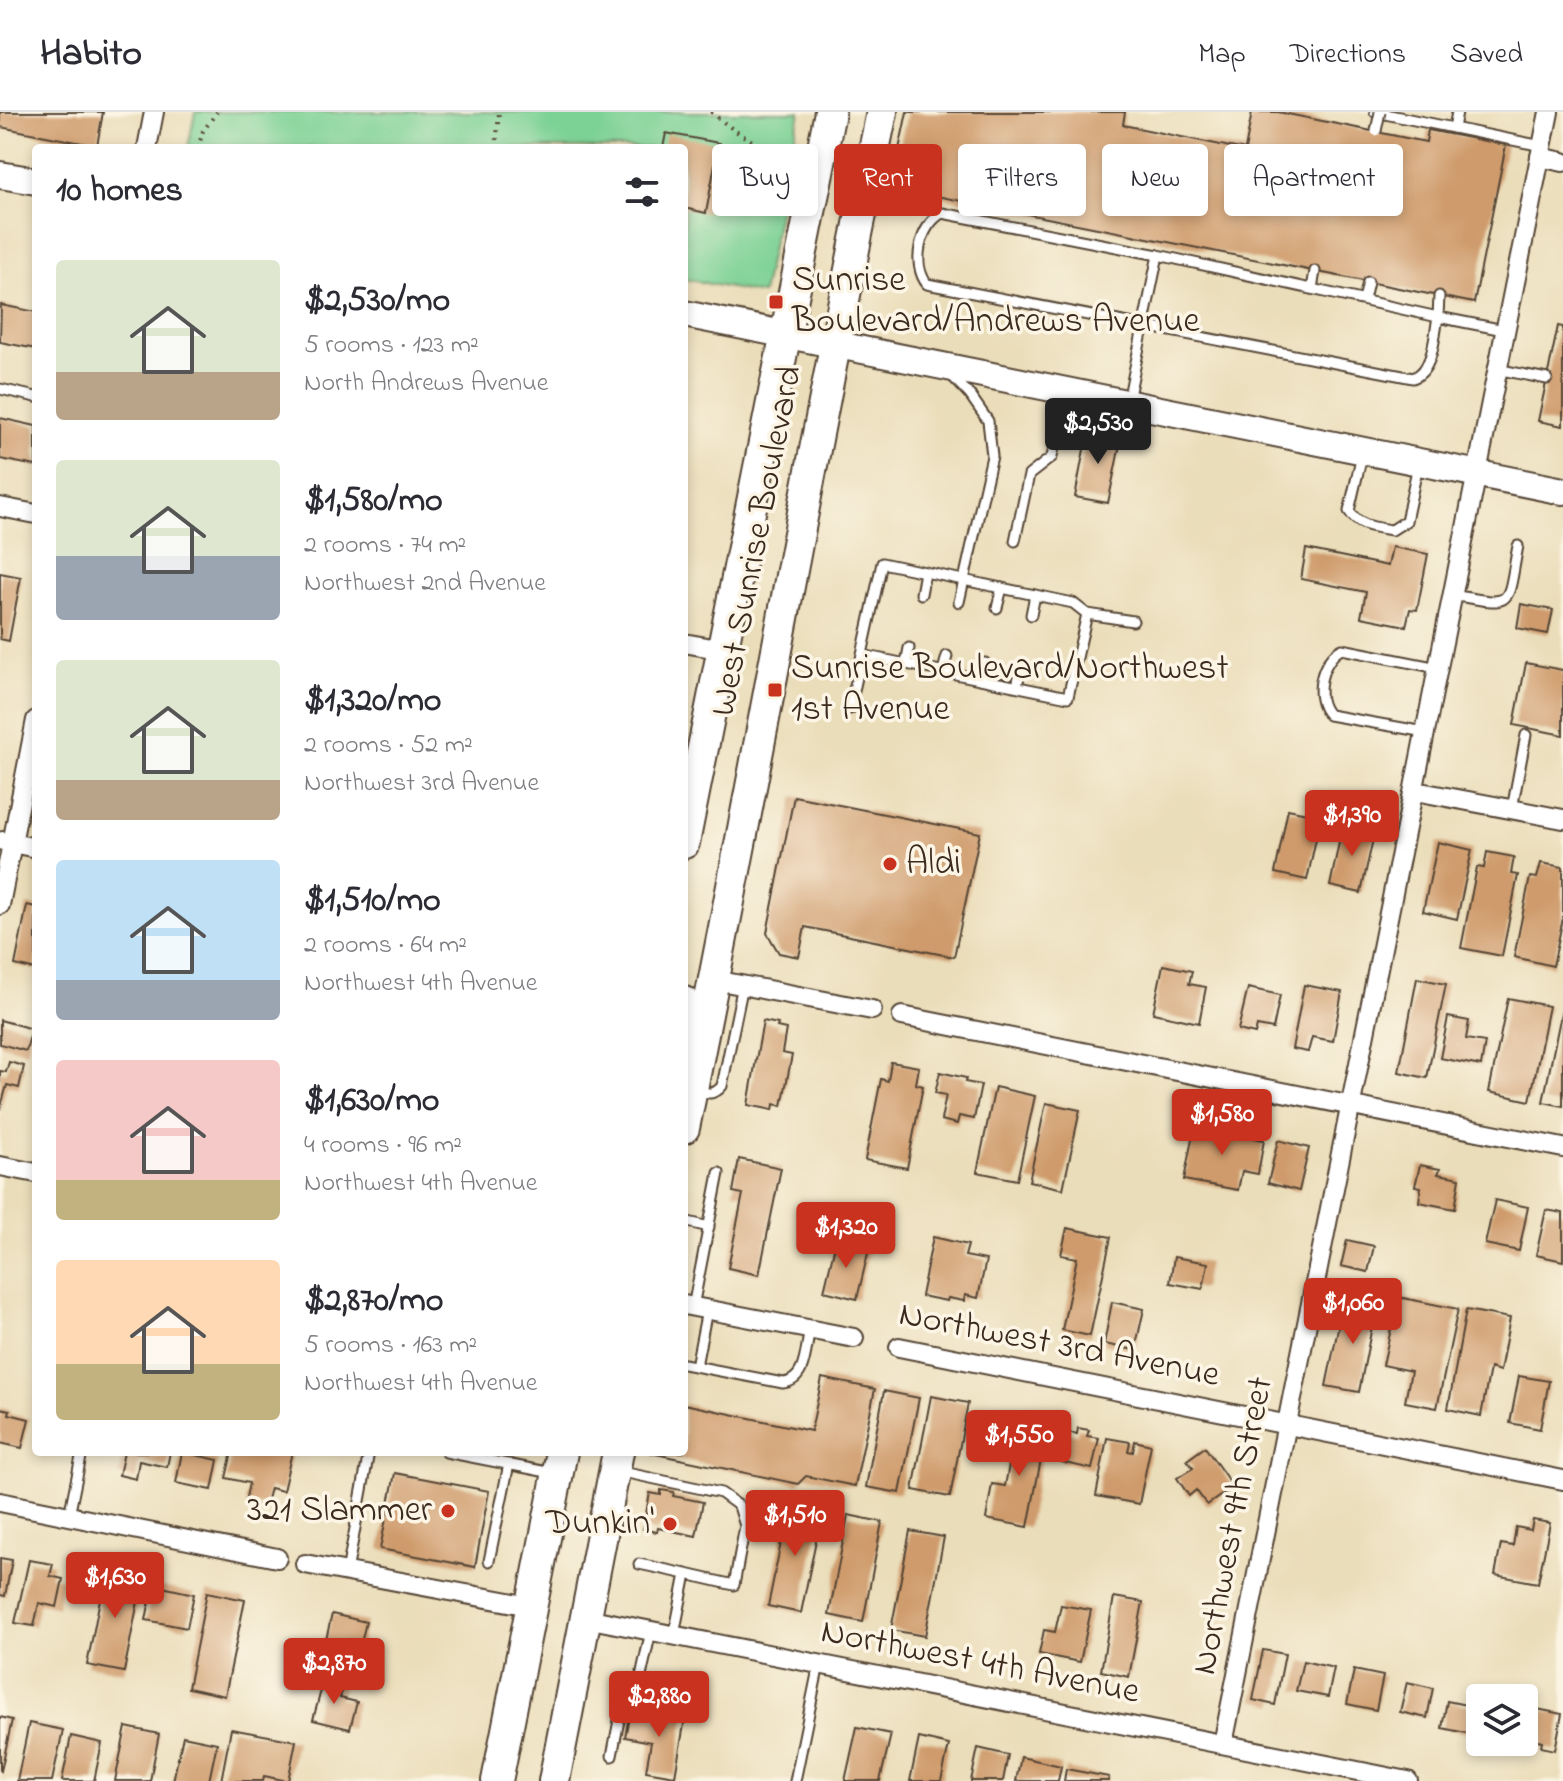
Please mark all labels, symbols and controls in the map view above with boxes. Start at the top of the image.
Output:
text: Habito [40,27,142,83]
text: Map [1198,35,1246,76]
text: Directions [1290,35,1406,76]
text: Saved [1450,35,1523,76]
chip: Buy [712,144,818,216]
chip: Rent [834,144,942,216]
chip: Filters [958,144,1086,216]
chip: New [1102,144,1208,216]
chip: Apartment [1224,144,1403,216]
text: 10 homes [56,167,183,217]
icon: filters [620,170,664,214]
place label: Sunrise Boulevard/Andrews Avenue [791,255,1200,349]
text: $2,530/mo [304,277,450,327]
icon: home [120,292,216,388]
marker: Sunrise Boulevard/Andrews Avenue [767,293,785,311]
text: 5 rooms · 123 m² [304,327,479,365]
street label: West Sunrise Boulevard [698,361,818,721]
text: North Andrews Avenue [304,365,548,403]
pin: $2,530 [1033,398,1163,466]
text: $2,530 [1063,405,1133,443]
text: $1,580/mo [304,477,443,527]
icon: home [120,492,216,588]
text: 2 rooms · 74 m² [304,527,466,565]
text: Northwest 2nd Avenue [304,565,546,603]
place label: Sunrise Boulevard/Northwest 1st Avenue [791,643,1228,737]
text: $1,320/mo [304,677,441,727]
marker: Sunrise Boulevard/Northwest 1st Avenue [766,681,784,699]
icon: home [120,692,216,788]
text: 2 rooms · 52 m² [304,727,473,765]
text: Northwest 3rd Avenue [304,765,539,803]
pin: $1,390 [1287,790,1417,858]
text: $1,390 [1323,797,1381,835]
place label: Aldi [906,838,961,891]
marker: Aldi [881,855,899,873]
text: $1,510/mo [304,877,441,927]
icon: home [120,892,216,988]
text: 2 rooms · 64 m² [304,927,467,965]
text: Northwest 4th Avenue [304,965,537,1003]
text: $1,630/mo [304,1077,440,1127]
pin: $1,580 [1157,1089,1287,1157]
icon: home [120,1092,216,1188]
text: $1,580 [1190,1096,1254,1134]
text: 4 rooms · 96 m² [304,1127,462,1165]
text: Northwest 4th Avenue [304,1165,537,1203]
pin: $1,320 [781,1202,911,1270]
text: $1,320 [814,1209,878,1247]
text: $2,870/mo [304,1277,443,1327]
pin: $1,060 [1288,1278,1418,1346]
text: $1,060 [1322,1285,1384,1323]
street label: Northwest 3rd Avenue [894,1289,1225,1403]
icon: home [120,1292,216,1388]
text: 5 rooms · 163 m² [304,1327,477,1365]
text: Northwest 4th Avenue [304,1365,537,1403]
street label: Northwest 9th Street [1179,1373,1289,1679]
pin: $1,550 [954,1410,1084,1478]
text: $1,550 [984,1417,1054,1455]
place label: 321 Slammer [247,1485,433,1538]
pin: $1,510 [730,1490,860,1558]
text: $1,510 [764,1497,826,1535]
place label: Dunkin' [545,1498,654,1551]
marker: 321 Slammer [439,1502,457,1520]
marker: Dunkin' [661,1515,679,1533]
pin: $1,630 [50,1552,180,1620]
text: $1,630 [84,1559,146,1597]
street label: Northwest 4th Avenue [816,1606,1145,1720]
pin: $2,870 [269,1638,399,1706]
text: $2,870 [302,1645,366,1683]
pin: $2,880 [594,1671,724,1739]
text: $2,880 [627,1678,691,1716]
map controls [1466,1684,1538,1756]
button: layers [1466,1684,1538,1756]

